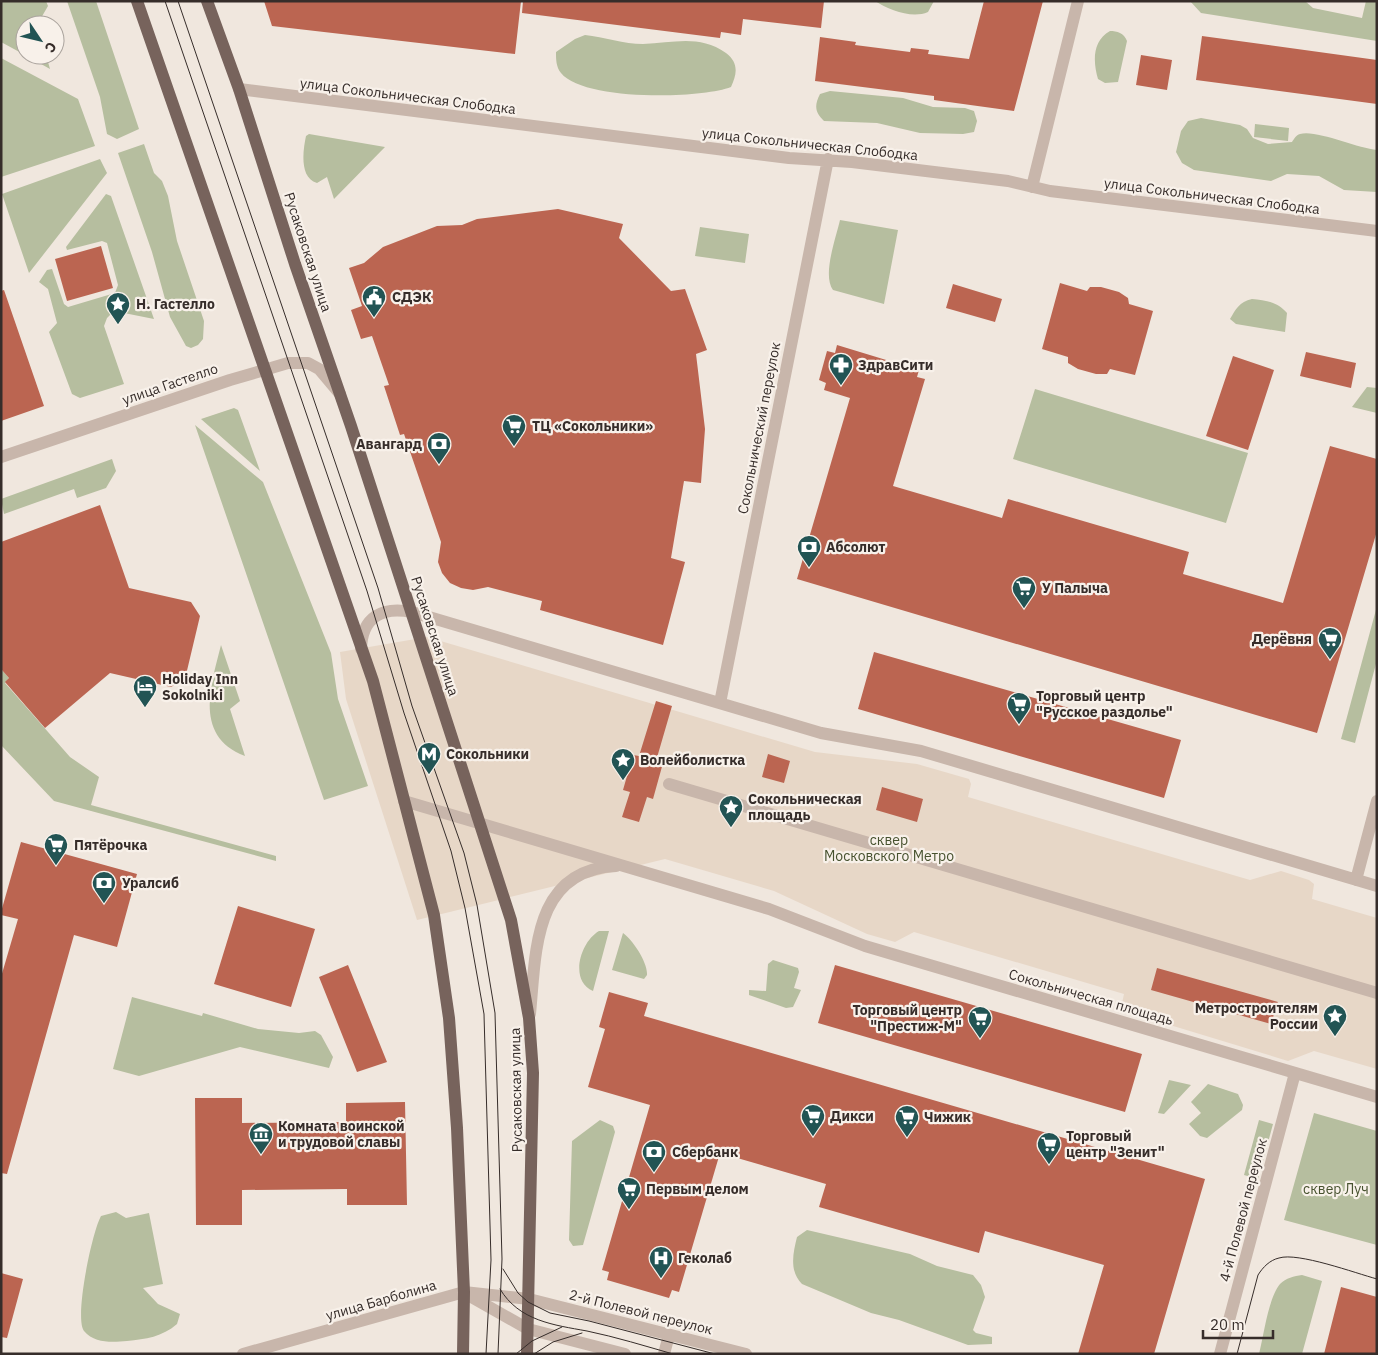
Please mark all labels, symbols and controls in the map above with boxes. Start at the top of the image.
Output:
north arrow [15,15,65,65]
text: С [41,39,61,56]
street label: улица Сокольническая Слободка [299,74,517,118]
street label: улица Сокольническая Слободка [701,124,919,164]
street label: улица Сокольническая Слободка [1103,174,1321,218]
street label: Русаковская улица [280,190,336,315]
public building icon: СДЭК [361,284,387,318]
place label: СДЭК [392,288,431,306]
place icon: Н. Гастелло [105,291,131,325]
place label: Н. Гастелло [136,295,215,313]
street label: Сокольнический переулок [733,340,785,516]
pharmacy icon: ЗдравСити [828,352,854,386]
place label: ЗдравСити [858,356,933,374]
street label: улица Гастелло [120,359,220,409]
supermarket icon: ТЦ «Сокольники» [501,413,527,447]
place label: ТЦ «Сокольники» [532,417,653,435]
bank icon: Авангард [426,431,452,465]
place label: Авангард [356,435,422,453]
bank icon: Абсолют [796,534,822,568]
place label: Абсолют [826,538,885,556]
street label: Русаковская улица [407,574,463,699]
supermarket icon: У Палыча [1011,575,1037,609]
place label: У Палыча [1042,579,1108,597]
supermarket icon: Дерёвня [1317,626,1343,660]
place label: Дерёвня [1252,630,1312,648]
place label: Holiday Inn Sokolniki [162,670,238,704]
hotel icon: Holiday Inn Sokolniki [132,674,158,708]
place label: Торговый центр "Русское раздолье" [1036,687,1173,721]
supermarket icon: Торговый центр "Русское раздолье" [1006,691,1032,725]
metro station icon: Сокольники [416,741,442,775]
place label: Сокольники [446,745,529,763]
place icon: Волейболистка [610,747,636,781]
place label: Волейболистка [640,751,745,769]
place label: Сокольническая площадь [748,790,862,824]
place icon: Сокольническая площадь [718,794,744,828]
park label: сквер Московского Метро [824,831,954,865]
supermarket icon: Пятёрочка [43,832,69,866]
place label: Пятёрочка [74,836,147,854]
bank icon: Уралсиб [91,870,117,904]
place label: Уралсиб [122,874,179,892]
street label: Сокольническая площадь [1007,965,1175,1029]
place label: Метростроителям России [1195,999,1318,1033]
place label: Торговый центр "Престиж-М" [853,1001,962,1035]
place icon: Метростроителям России [1322,1003,1348,1037]
supermarket icon: Торговый центр "Престиж-М" [967,1005,993,1039]
street label: Русаковская улица [506,1027,526,1153]
supermarket icon: Дикси [800,1103,826,1137]
supermarket icon: Чижик [894,1104,920,1138]
place label: Дикси [830,1107,874,1125]
place label: Чижик [924,1108,971,1126]
place label: Комната воинской и трудовой славы [278,1117,405,1151]
museum icon: Комната воинской и трудовой славы [248,1121,274,1155]
place label: Торговый центр "Зенит" [1066,1127,1165,1161]
supermarket icon: Торговый центр "Зенит" [1036,1131,1062,1165]
street label: 4-й Полевой переулок [1215,1136,1271,1284]
bank icon: Сбербанк [641,1139,667,1173]
place label: Сбербанк [672,1143,738,1161]
supermarket icon: Первым делом [616,1176,642,1210]
place label: Первым делом [646,1180,749,1198]
park label: сквер Луч [1303,1180,1369,1198]
hospital icon: Геколаб [648,1245,674,1279]
place label: Геколаб [678,1249,732,1267]
street label: улица Барболина [324,1275,439,1324]
street label: 2-й Полевой переулок [567,1285,715,1339]
scale bar [1203,1308,1273,1340]
text: 20 m [1210,1315,1245,1334]

